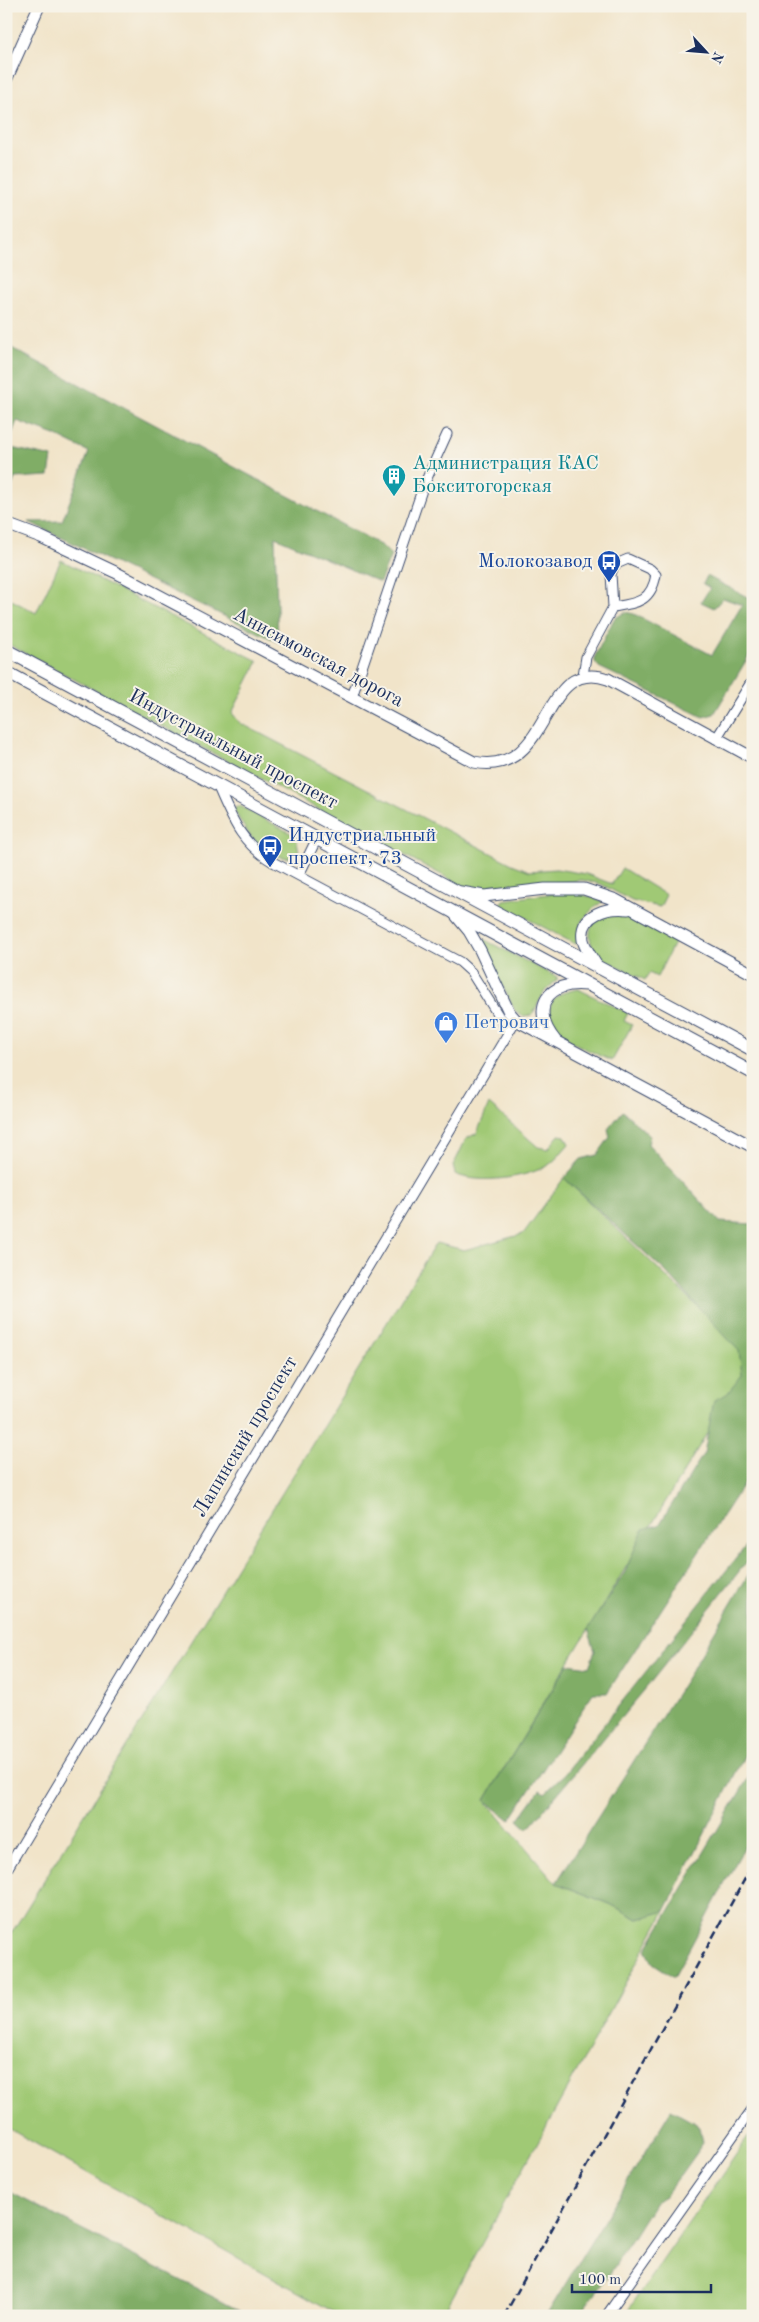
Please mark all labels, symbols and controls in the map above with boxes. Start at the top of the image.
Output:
north arrow [682,28,732,78]
text: N [708,49,725,65]
place label: Администрация КАС Бокситогорская [412,454,599,497]
building icon: Администрация КАС Бокситогорская [381,463,407,497]
bus stop icon: Молокозавод [596,549,622,583]
place label: Молокозавод [478,552,592,572]
street label: Анисимовская дорога [229,605,407,712]
street label: Индустриальный проспект [125,686,341,814]
place label: Индустриальный проспект, 73 [288,826,436,869]
bus stop icon: Индустриальный проспект, 73 [257,834,283,868]
shop icon: Петрович [433,1010,459,1044]
place label: Петрович [464,1013,549,1033]
street label: Лапинский проспект [190,1353,302,1521]
scale bar [572,2262,710,2294]
text: 100 m [579,2273,621,2288]

